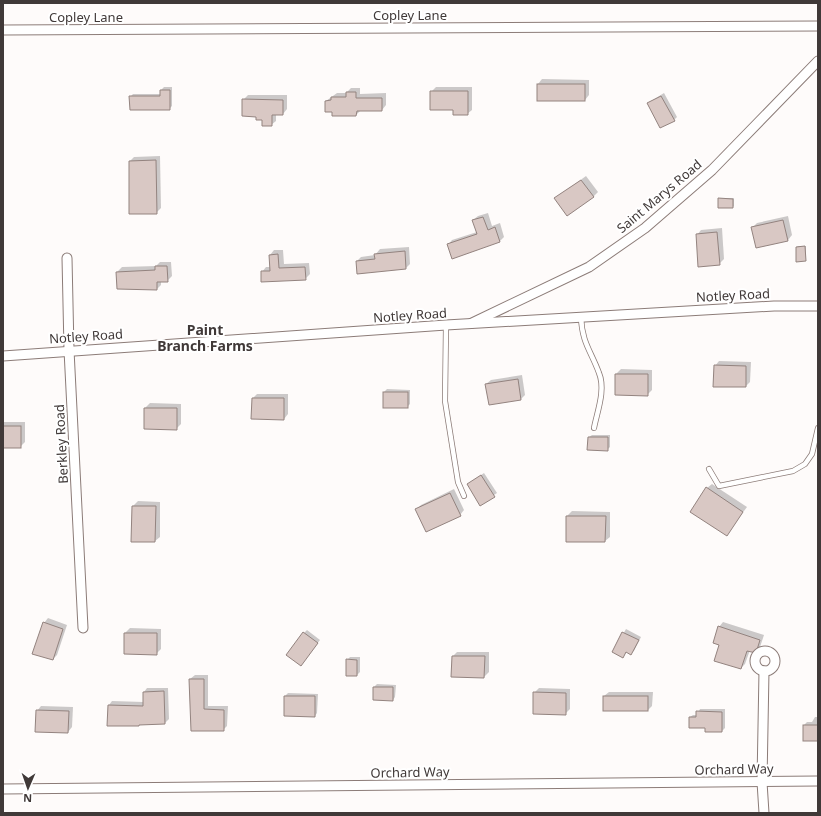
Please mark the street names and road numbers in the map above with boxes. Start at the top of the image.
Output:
street label: Copley Lane [373,6,447,24]
street label: Copley Lane [49,8,123,26]
street label: Saint Marys Road [613,155,705,237]
street label: Notley Road [696,284,770,306]
street label: Notley Road [372,303,448,327]
street label: Notley Road [48,324,124,348]
street label: Berkley Road [50,404,72,484]
street label: Orchard Way [694,759,774,779]
street label: Orchard Way [370,762,450,782]

